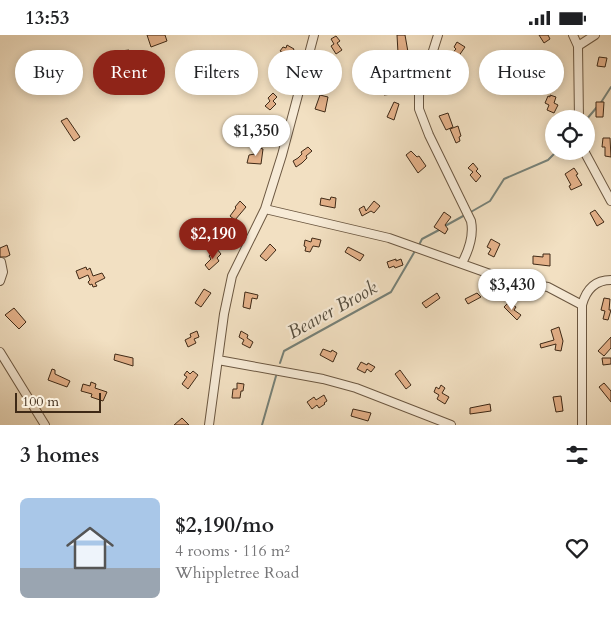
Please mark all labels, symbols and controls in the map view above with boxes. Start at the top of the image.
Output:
text: 13:53 [25,5,69,31]
chip: Buy [15,50,83,95]
chip: Rent [93,50,165,95]
chip: Filters [175,50,258,95]
chip: New [268,50,342,95]
chip: Apartment [352,50,469,95]
chip: House [479,50,564,95]
map controls [545,110,595,160]
button: locate [545,110,595,160]
pin: $1,350 [215,115,297,157]
text: $1,350 [233,120,279,142]
pin: $2,190 [172,217,254,260]
text: $2,190 [190,223,236,245]
pin: $3,430 [471,269,553,311]
water label: Beaver Brook [283,274,383,345]
text: $3,430 [489,274,535,296]
scale bar [15,390,101,413]
text: 100 m [22,392,59,411]
text: 3 homes [20,441,99,470]
icon: filters [563,441,591,469]
text: $2,190/mo [175,511,274,540]
icon: home [60,518,120,578]
icon: heart [563,534,591,562]
text: 4 rooms · 116 m² [175,540,290,562]
text: Whippletree Road [175,562,299,584]

